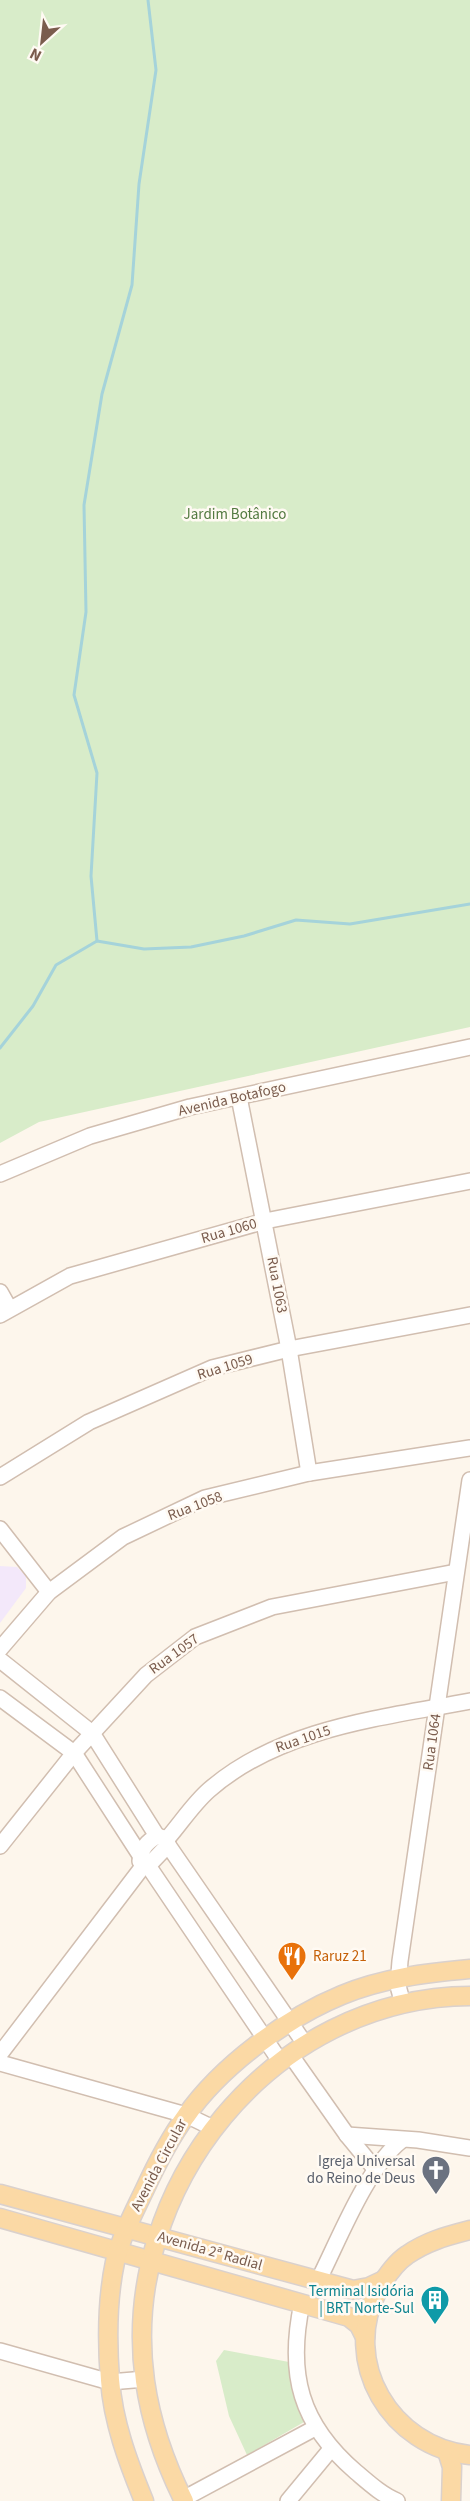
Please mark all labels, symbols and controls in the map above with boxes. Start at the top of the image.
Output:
north arrow [12,12,72,72]
text: N [26,42,45,67]
park label: Jardim Botânico [184,504,286,525]
street label: Avenida Botafogo [176,1076,288,1122]
street label: Rua 1060 [199,1213,259,1249]
street label: Rua 1063 [261,1255,293,1315]
street label: Rua 1059 [195,1349,255,1385]
street label: Rua 1058 [165,1486,225,1526]
street label: Rua 1057 [145,1629,203,1679]
street label: Rua 1064 [418,1712,446,1772]
street label: Rua 1015 [273,1720,333,1758]
restaurant icon: Raruz 21 [276,1940,308,1982]
place label: Raruz 21 [313,1946,367,1967]
street label: Avenida Circular [126,2114,193,2215]
place label: Igreja Universal do Reino de Deus [307,2151,415,2189]
church icon: Igreja Universal do Reino de Deus [420,2154,452,2196]
street label: Avenida 2ª Radial [155,2226,265,2276]
place label: Terminal Isidória | BRT Norte-Sul [309,2281,414,2319]
building icon: Terminal Isidória | BRT Norte-Sul [419,2284,451,2326]

